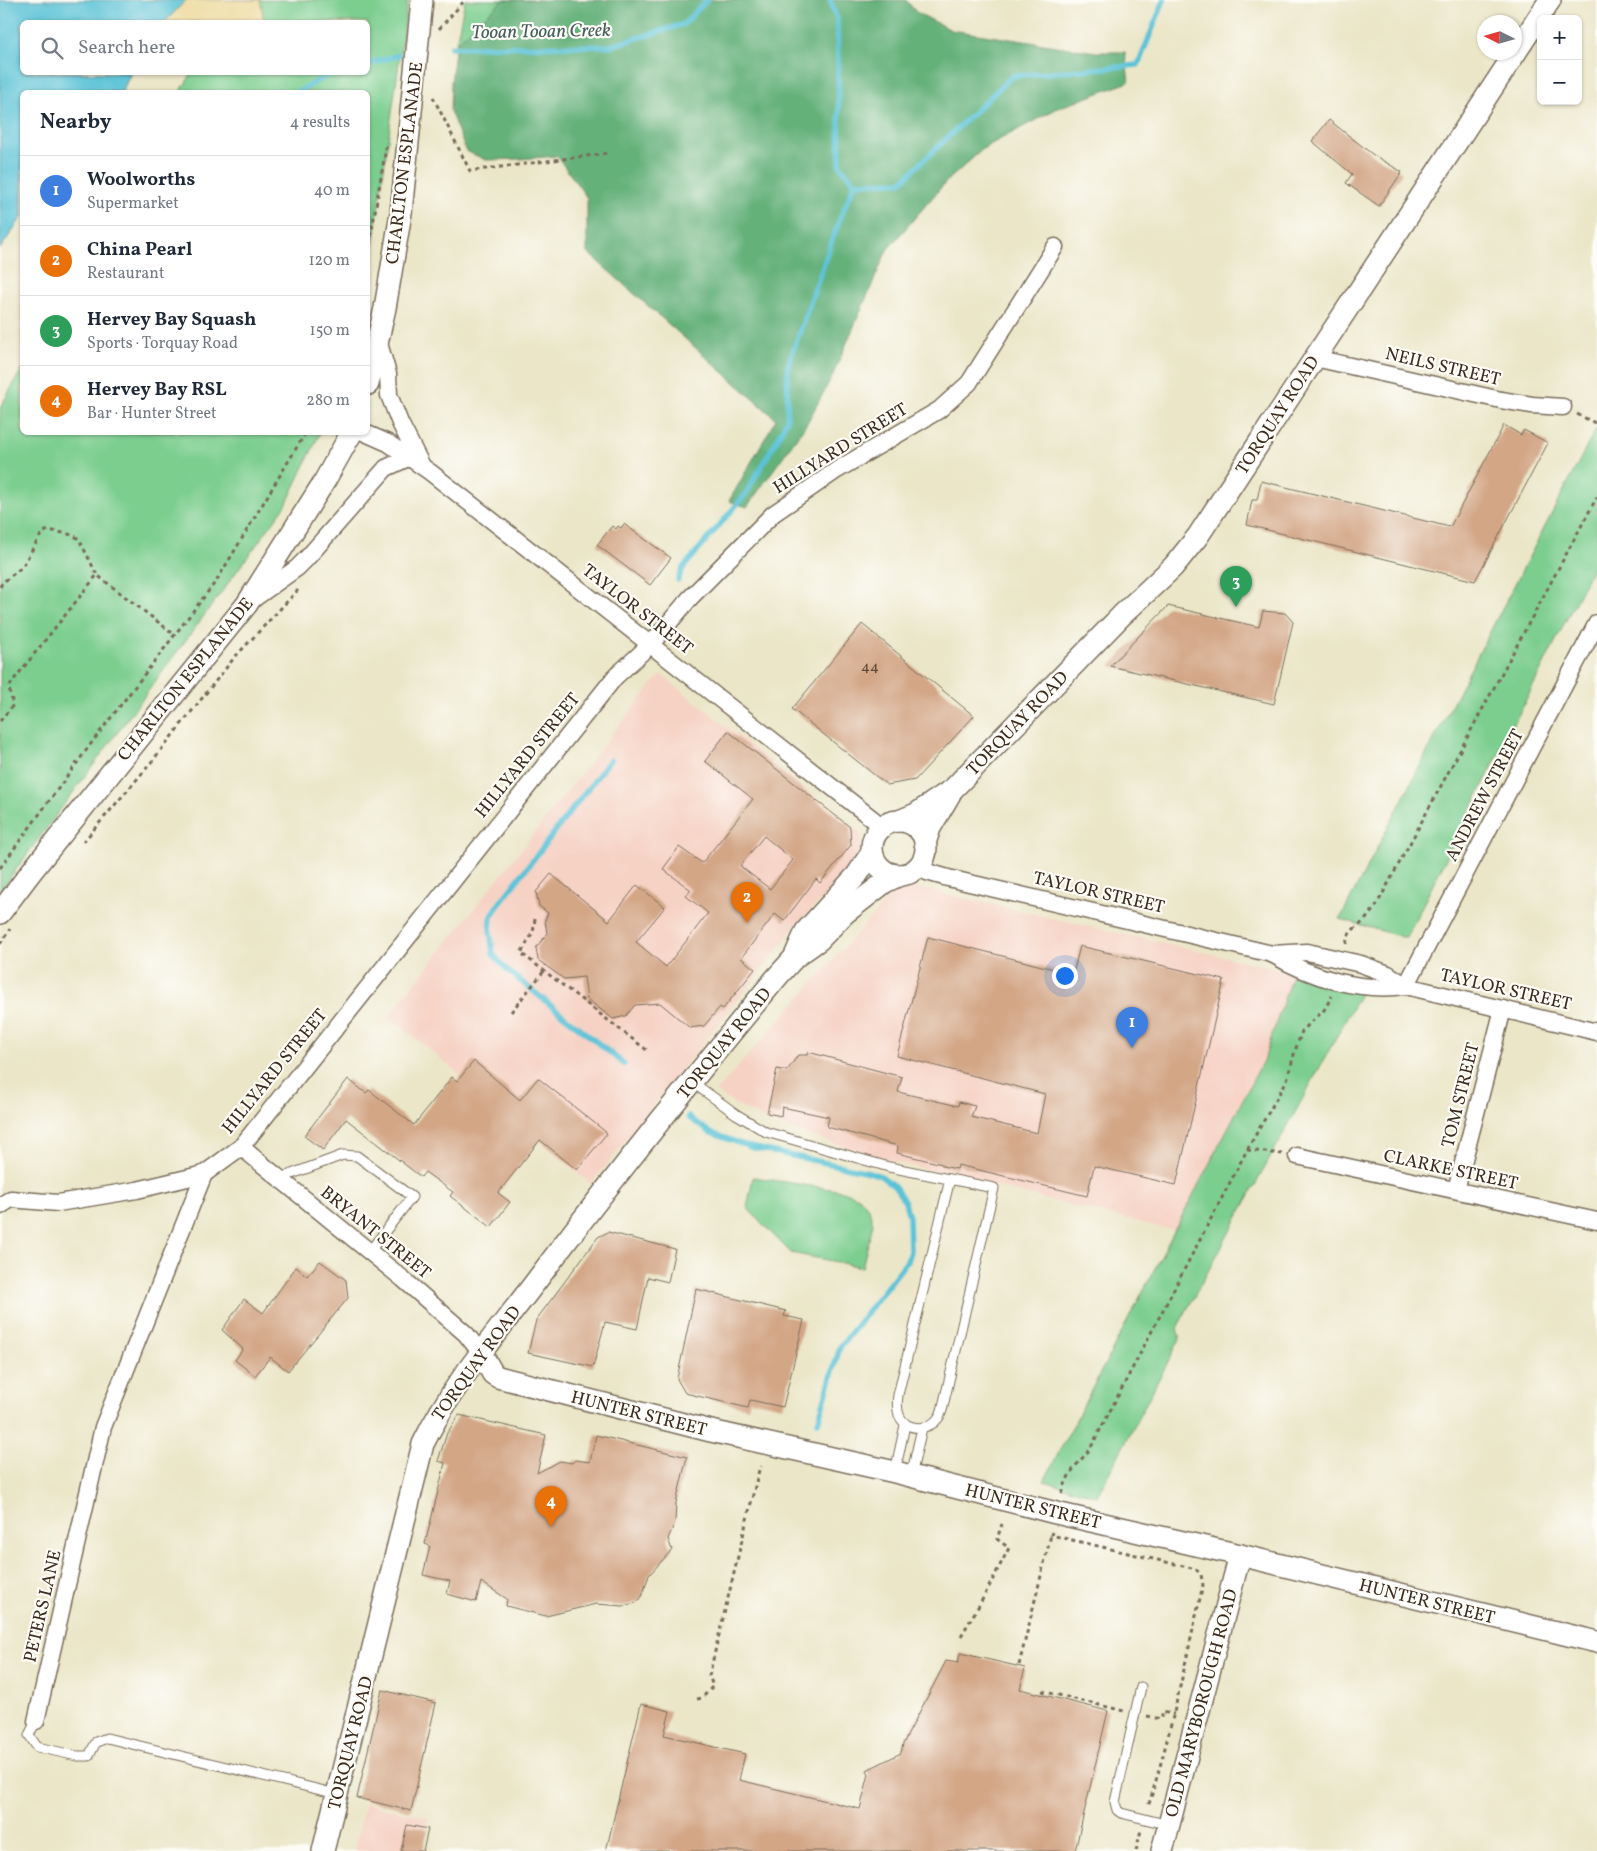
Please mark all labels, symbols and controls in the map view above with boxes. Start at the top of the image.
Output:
north arrow [1477,15,1522,60]
map controls [1537,15,1582,105]
button: + [1537,15,1582,60]
water label: Tooan Tooan Creek [471,18,611,46]
search box [20,20,370,75]
icon: search [38,34,66,62]
text: Search here [78,35,175,61]
street label: CHARLTON ESPLANADE [381,60,430,266]
button: − [1537,60,1582,105]
text: Nearby [40,108,111,137]
text: 4 results [290,112,350,134]
text: Woolworths [87,167,195,193]
text: 1 [53,180,59,202]
text: 40 m [314,180,350,202]
text: Supermarket [87,193,179,215]
text: China Pearl [87,237,192,263]
text: 2 [52,250,60,272]
text: 120 m [308,250,350,272]
text: Restaurant [87,263,165,285]
text: Hervey Bay Squash [87,307,256,333]
text: 3 [52,320,60,342]
text: 150 m [309,320,350,342]
text: Sports · Torquay Road [87,333,238,355]
street label: NEILS STREET [1383,342,1503,393]
street label: TORQUAY ROAD [1230,352,1326,480]
text: Hervey Bay RSL [87,377,227,403]
text: 4 [51,390,61,412]
text: 280 m [306,390,350,412]
street label: HILLYARD STREET [769,397,913,501]
text: Bar · Hunter Street [87,403,217,425]
street label: TAYLOR STREET [576,559,698,662]
pin: 3 [1220,566,1252,607]
street label: CHARLTON ESPLANADE [112,593,260,767]
house number: 44 [861,657,879,678]
street label: TORQUAY ROAD [962,666,1075,782]
street label: HILLYARD STREET [470,688,587,824]
street label: ANDREW STREET [1440,725,1531,866]
street label: TAYLOR STREET [1030,866,1167,921]
pin: 2 [731,882,763,923]
your location [1052,963,1078,989]
street label: TAYLOR STREET [1437,963,1574,1018]
street label: TORQUAY ROAD [672,983,778,1105]
street label: HILLYARD STREET [217,1004,334,1140]
pin: 1 [1116,1007,1148,1048]
street label: TOM STREET [1436,1040,1487,1150]
street label: CLARKE STREET [1381,1144,1521,1197]
street label: BRYANT STREET [314,1181,436,1286]
street label: TORQUAY ROAD [427,1301,528,1427]
street label: HUNTER STREET [568,1385,710,1444]
street label: HUNTER STREET [962,1478,1104,1537]
pin: 4 [535,1486,567,1527]
street label: PETERS LANE [18,1548,69,1665]
street label: HUNTER STREET [1356,1573,1498,1632]
street label: OLD MARYBOROUGH ROAD [1160,1586,1245,1820]
street label: TORQUAY ROAD [323,1674,380,1813]

